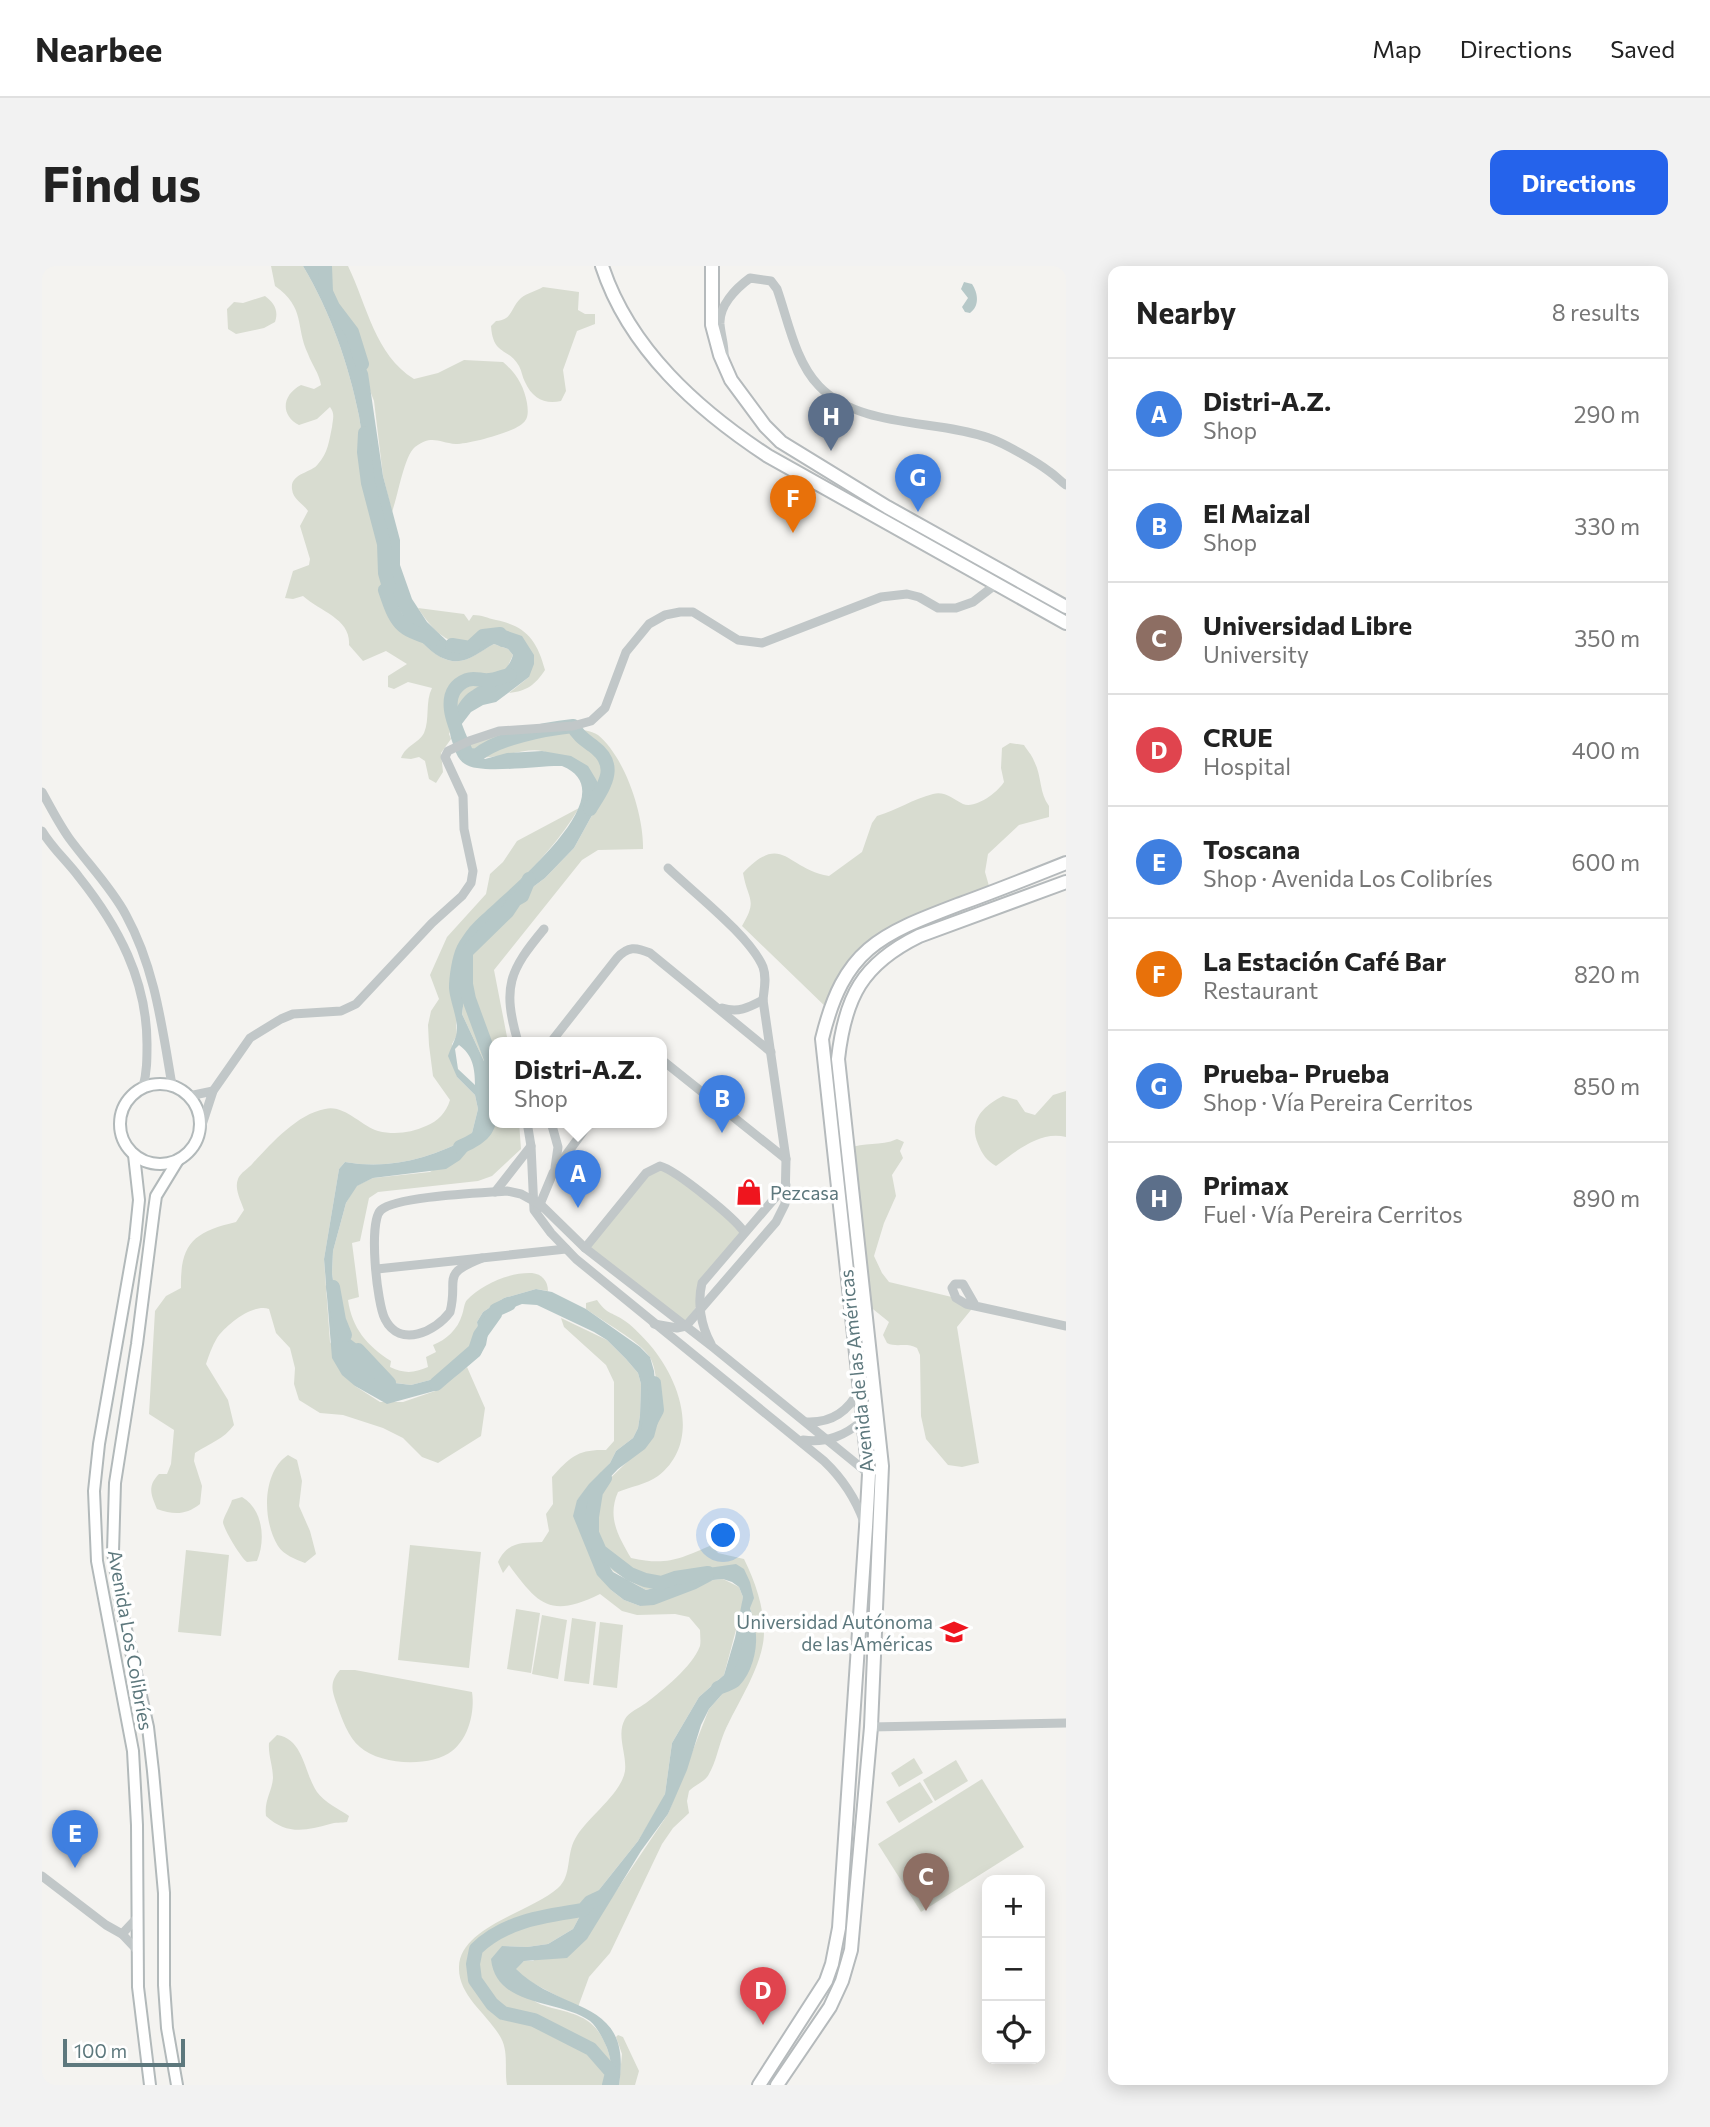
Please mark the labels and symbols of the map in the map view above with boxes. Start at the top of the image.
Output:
pin: H [808,393,854,451]
pin: G [895,454,941,512]
pin: F [770,475,816,533]
pin: B [699,1075,745,1133]
pin: A [555,1150,601,1208]
shop icon: Pezcasa [734,1177,764,1207]
place label: Pezcasa [770,1181,839,1204]
street label: Avenida de las Américas [834,1268,878,1474]
your location [706,1518,740,1552]
street label: Avenida Los Colibríes [104,1548,158,1732]
place label: Universidad Autónoma de las Américas [736,1610,933,1655]
school or university icon: Universidad Autónoma de las Américas [939,1617,969,1647]
pin: E [52,1810,98,1868]
pin: C [903,1853,949,1911]
pin: D [740,1967,786,2025]
scale bar [63,2036,186,2068]

